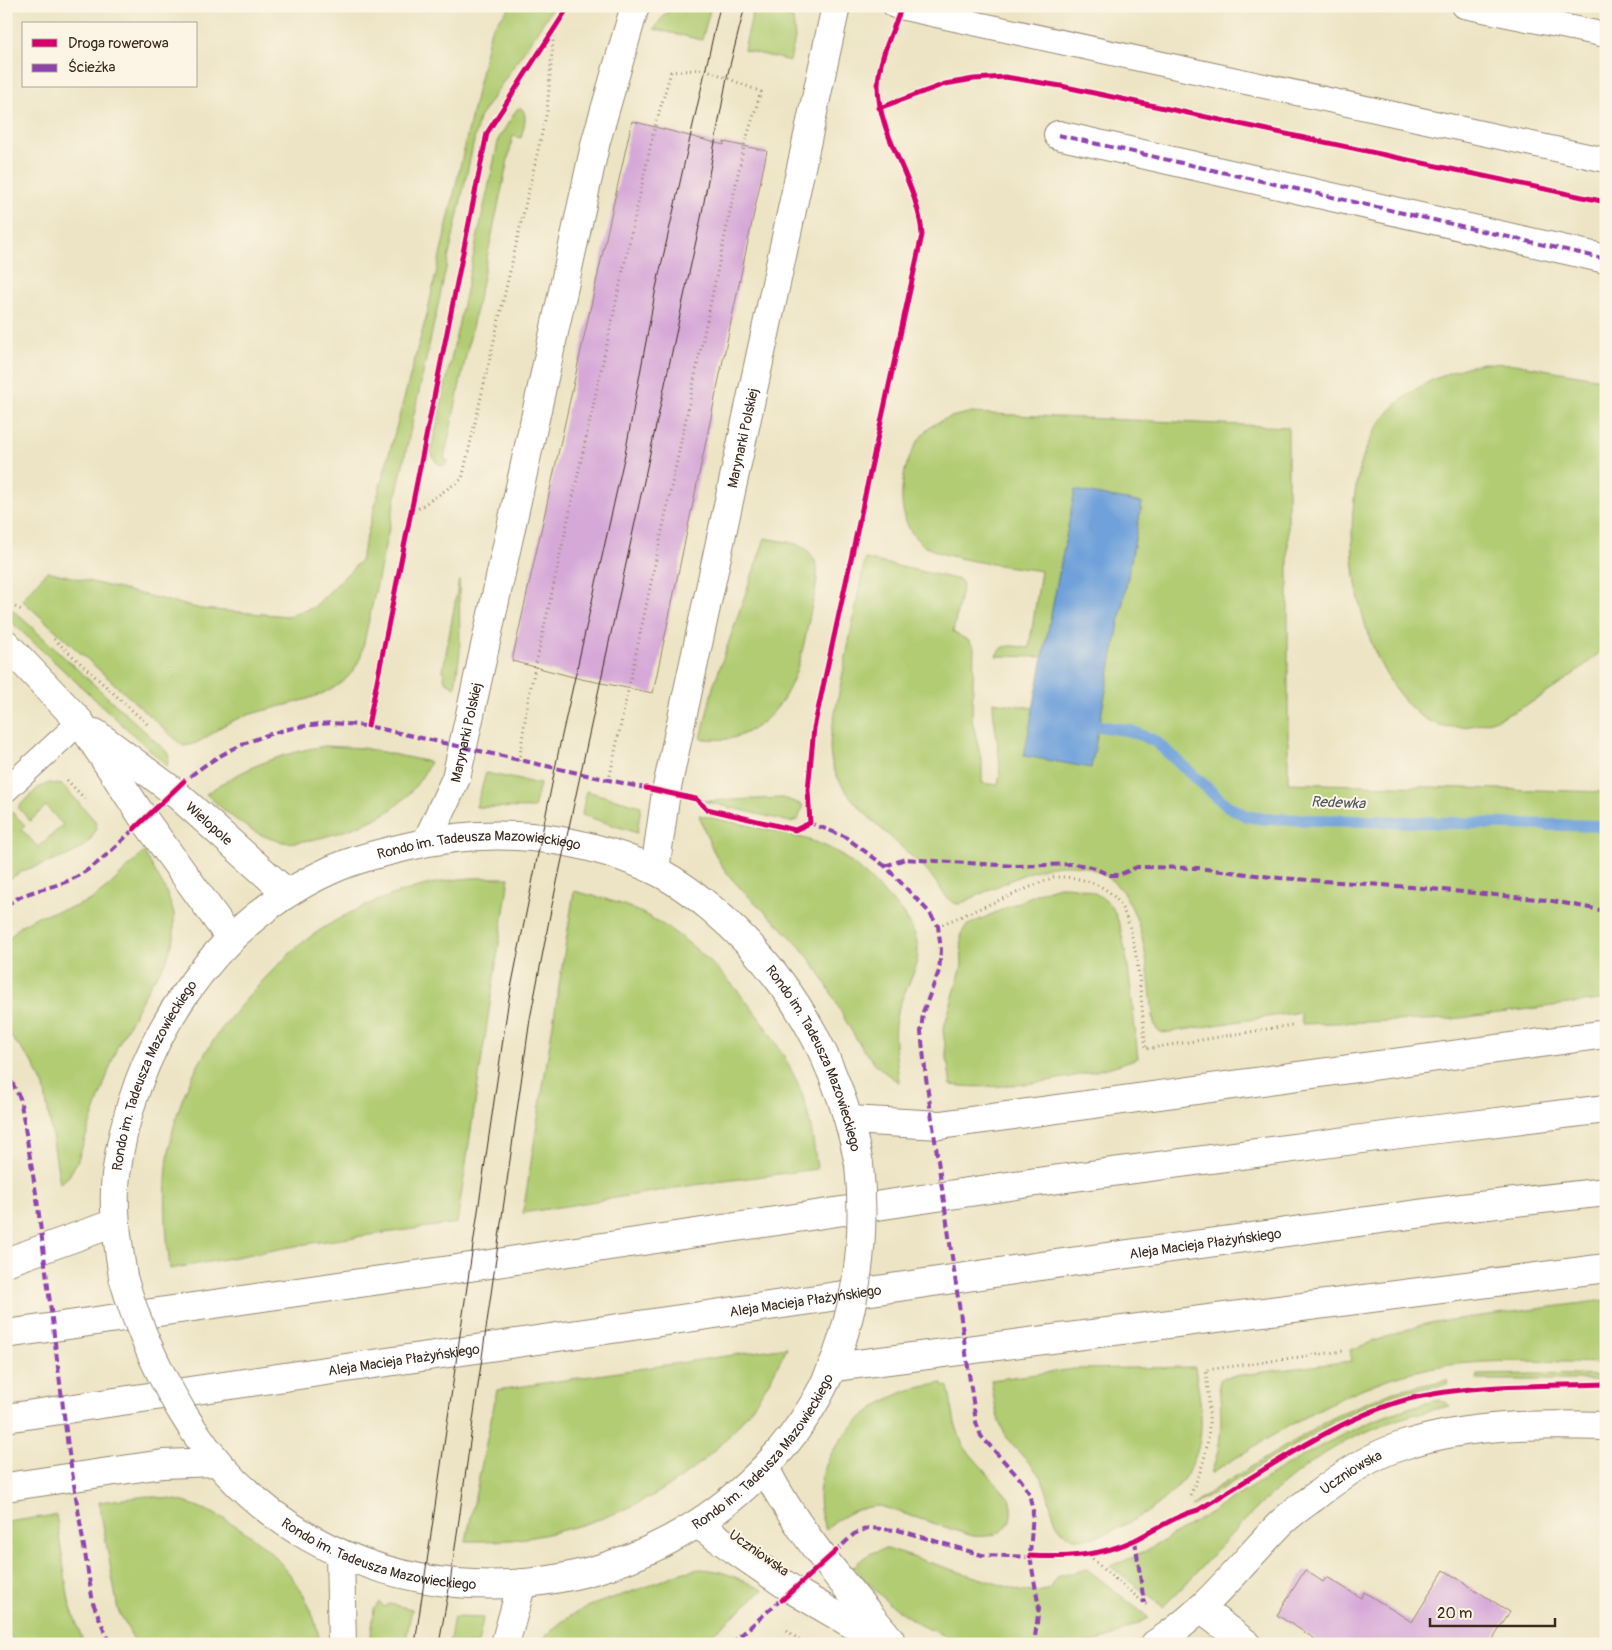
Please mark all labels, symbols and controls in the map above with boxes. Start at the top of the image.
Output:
legend [22,22,198,88]
text: Droga rowerowa [68,34,169,53]
text: Ścieżka [68,58,116,77]
street label: Marynarki Polskiej [724,386,762,490]
street label: Marynarki Polskiej [447,681,485,784]
water label: Redewka [1311,793,1366,813]
street label: Wielopole [183,798,236,849]
street label: Rondo im. Tadeusza Mazowieckiego [375,827,583,862]
street label: Rondo im. Tadeusza Mazowieckiego [762,962,865,1154]
street label: Rondo im. Tadeusza Mazowieckiego [108,976,201,1172]
street label: Aleja Macieja Płażyńskiego [1128,1224,1283,1262]
street label: Aleja Macieja Płażyńskiego [728,1281,883,1320]
street label: Aleja Macieja Płażyńskiego [327,1340,481,1379]
street label: Rondo im. Tadeusza Mazowieckiego [689,1371,837,1533]
street label: Uczniowska [1317,1446,1384,1498]
street label: Rondo im. Tadeusza Mazowieckiego [278,1514,477,1593]
street label: Uczniowska [726,1526,792,1580]
scale bar [1430,1595,1554,1627]
text: 20 m [1437,1604,1472,1623]

